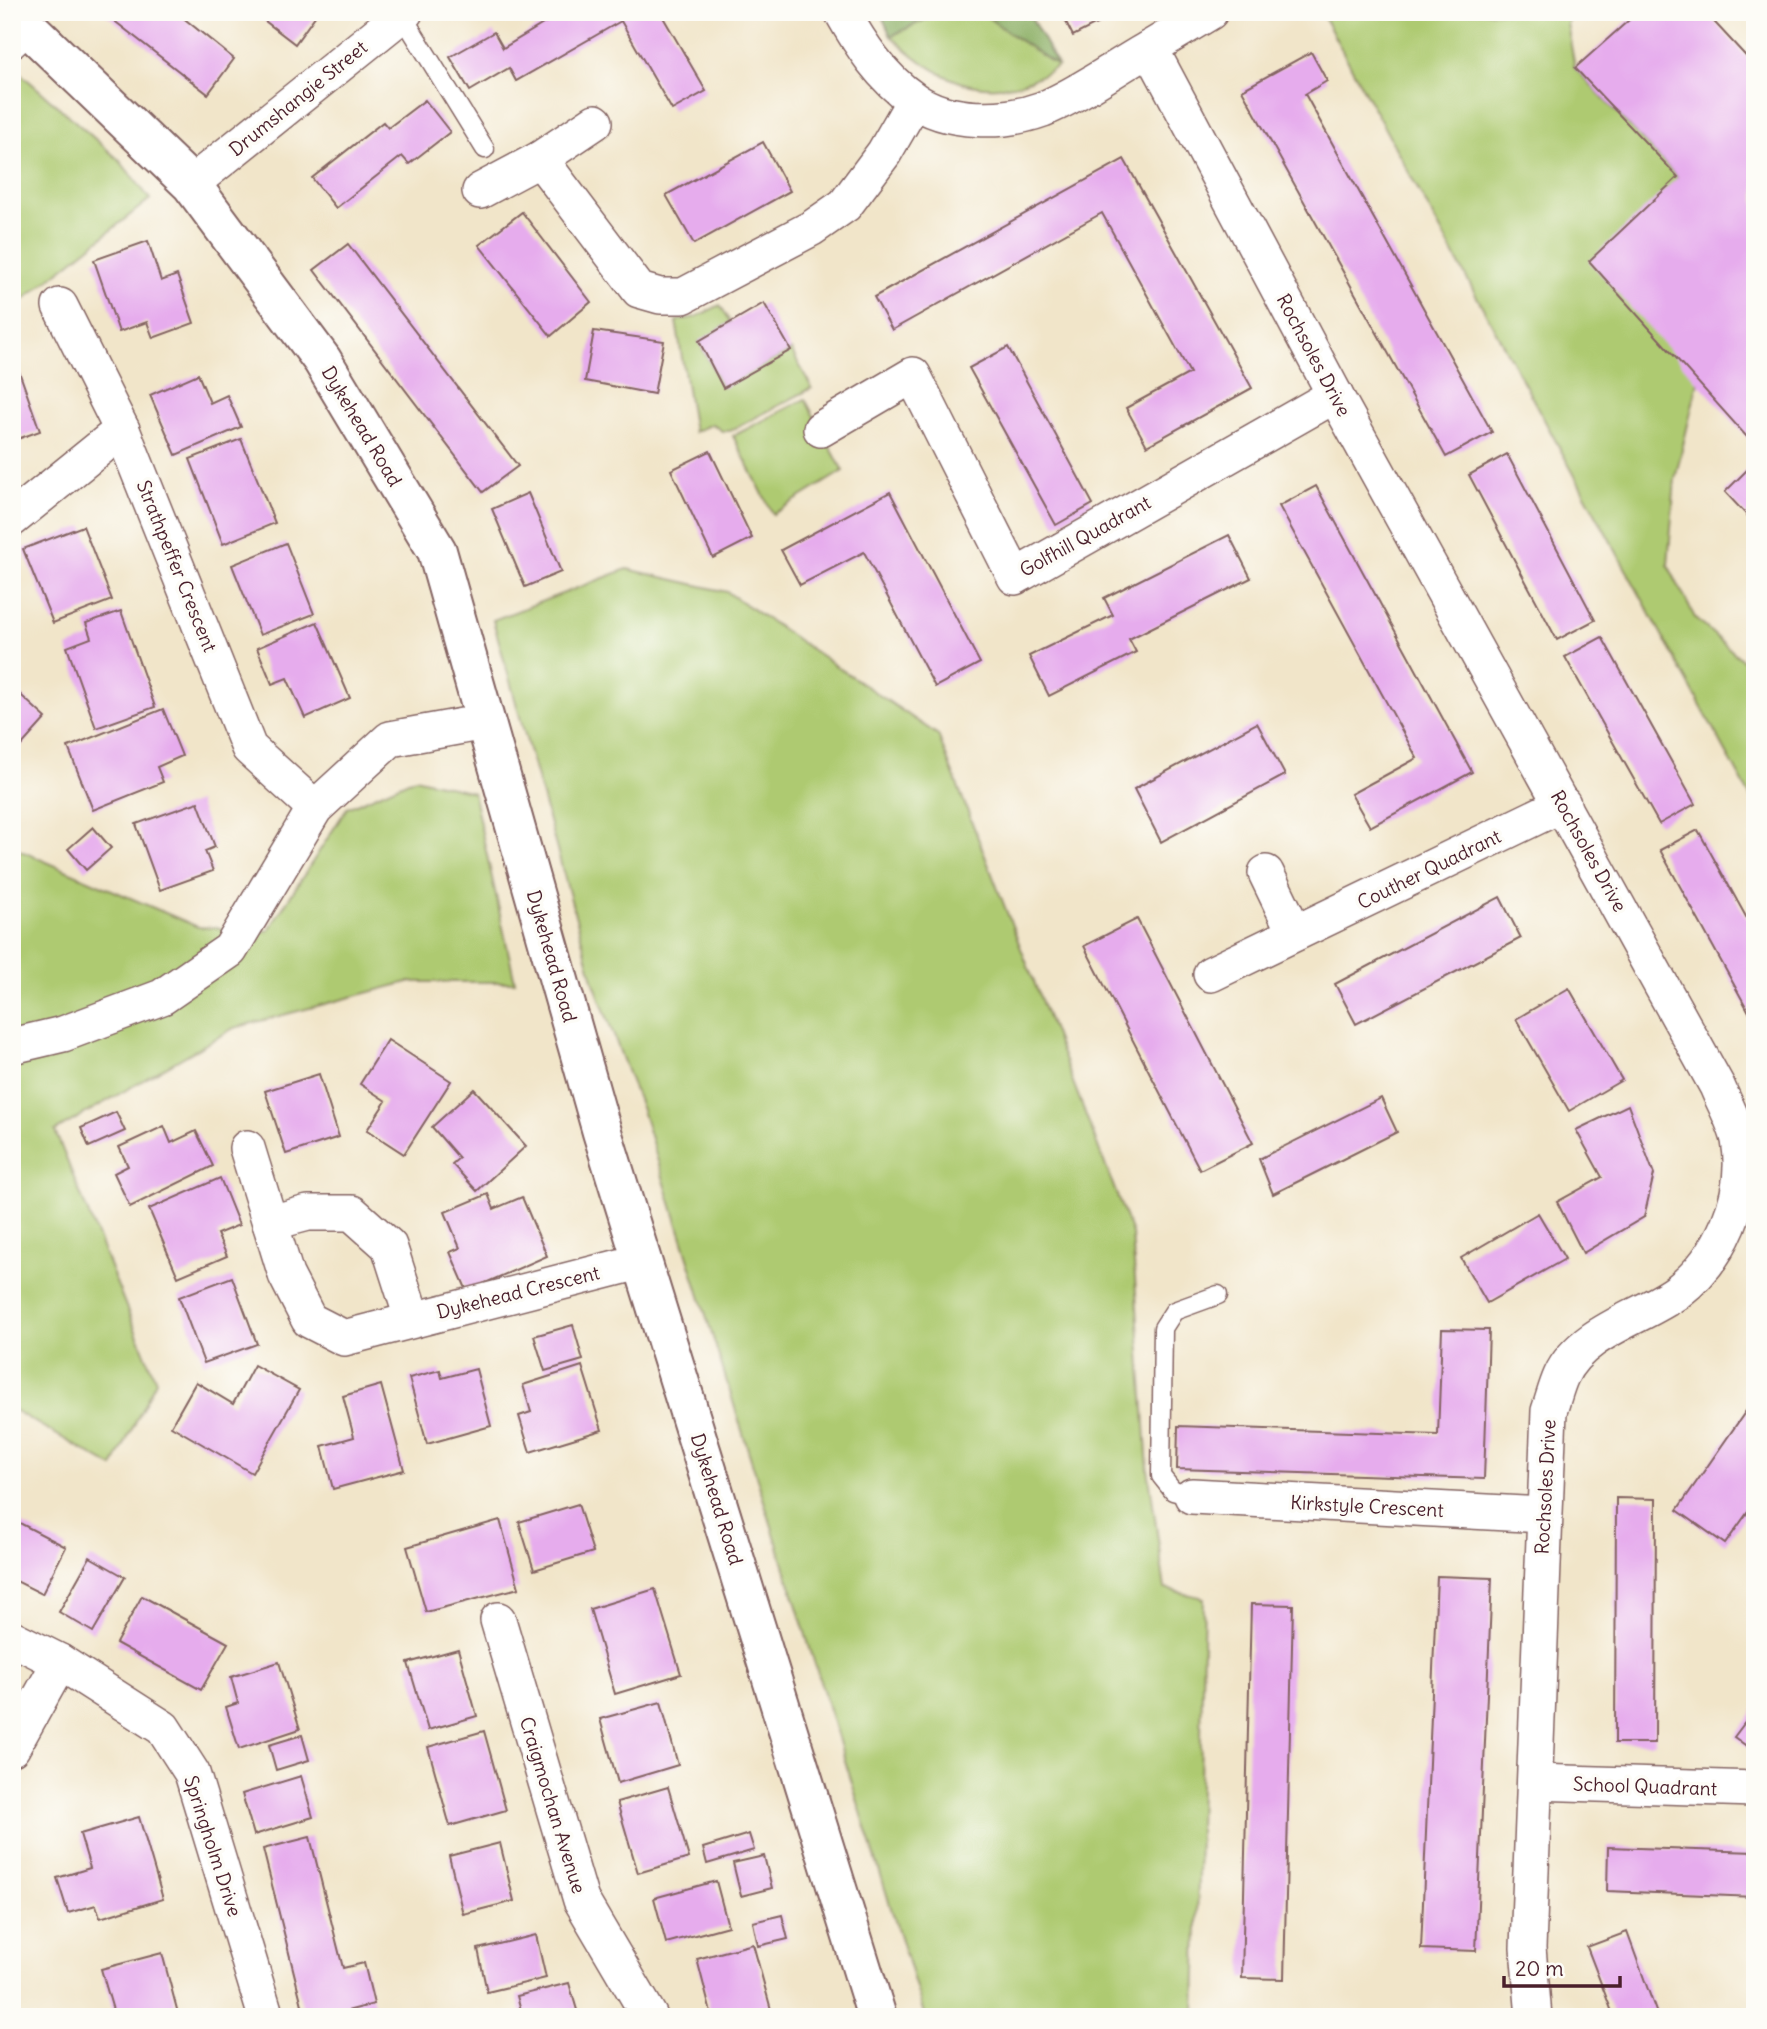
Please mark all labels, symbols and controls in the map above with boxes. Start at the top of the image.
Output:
street label: Drumshangie Street [224,35,372,161]
street label: Rochsoles Drive [1272,290,1356,420]
street label: Dykehead Road [317,361,407,491]
street label: Strathpeffer Crescent [132,477,222,655]
street label: Golfhill Quadrant [1015,490,1155,582]
street label: Rochsoles Drive [1546,786,1632,916]
street label: Couther Quadrant [1353,824,1505,914]
street label: Dykehead Road [522,887,582,1025]
street label: Dykehead Crescent [434,1260,602,1324]
street label: Rochsoles Drive [1529,1419,1561,1555]
street label: Dykehead Road [686,1430,748,1568]
street label: Kirkstyle Crescent [1290,1490,1444,1522]
street label: Craigmochan Avenue [515,1714,591,1896]
street label: School Quadrant [1573,1771,1717,1801]
street label: Springholm Drive [179,1772,247,1920]
scale bar [1504,1945,1620,1989]
text: 20 m [1515,1955,1564,1982]

